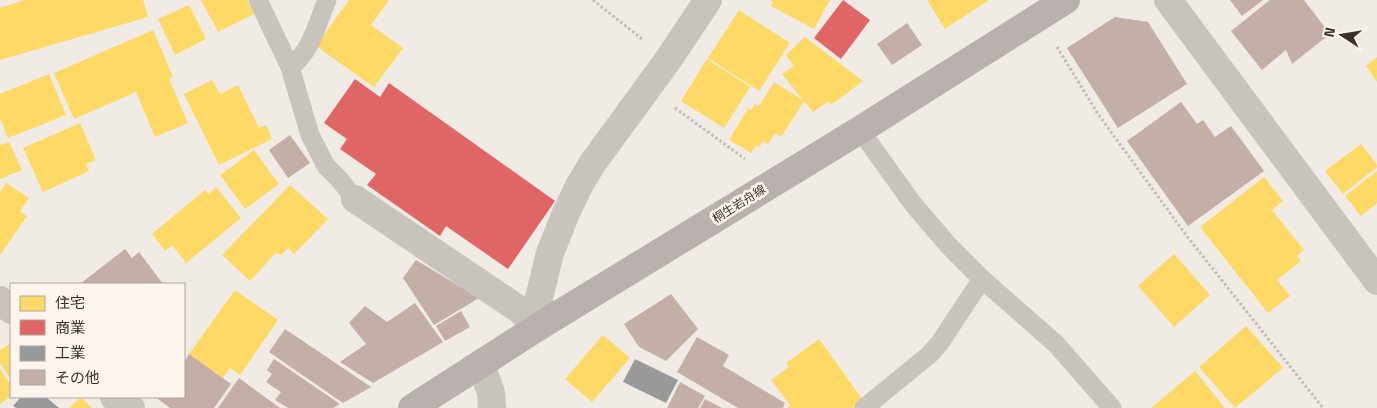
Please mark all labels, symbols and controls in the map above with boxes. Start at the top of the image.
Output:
north arrow [1317,10,1367,60]
text: N [1318,25,1340,39]
street label: 桐生岩舟線 [708,180,769,228]
legend [10,283,185,398]
text: 住宅 [55,291,85,314]
text: 商業 [55,316,85,339]
text: 工業 [55,341,85,364]
text: その他 [55,366,100,389]

